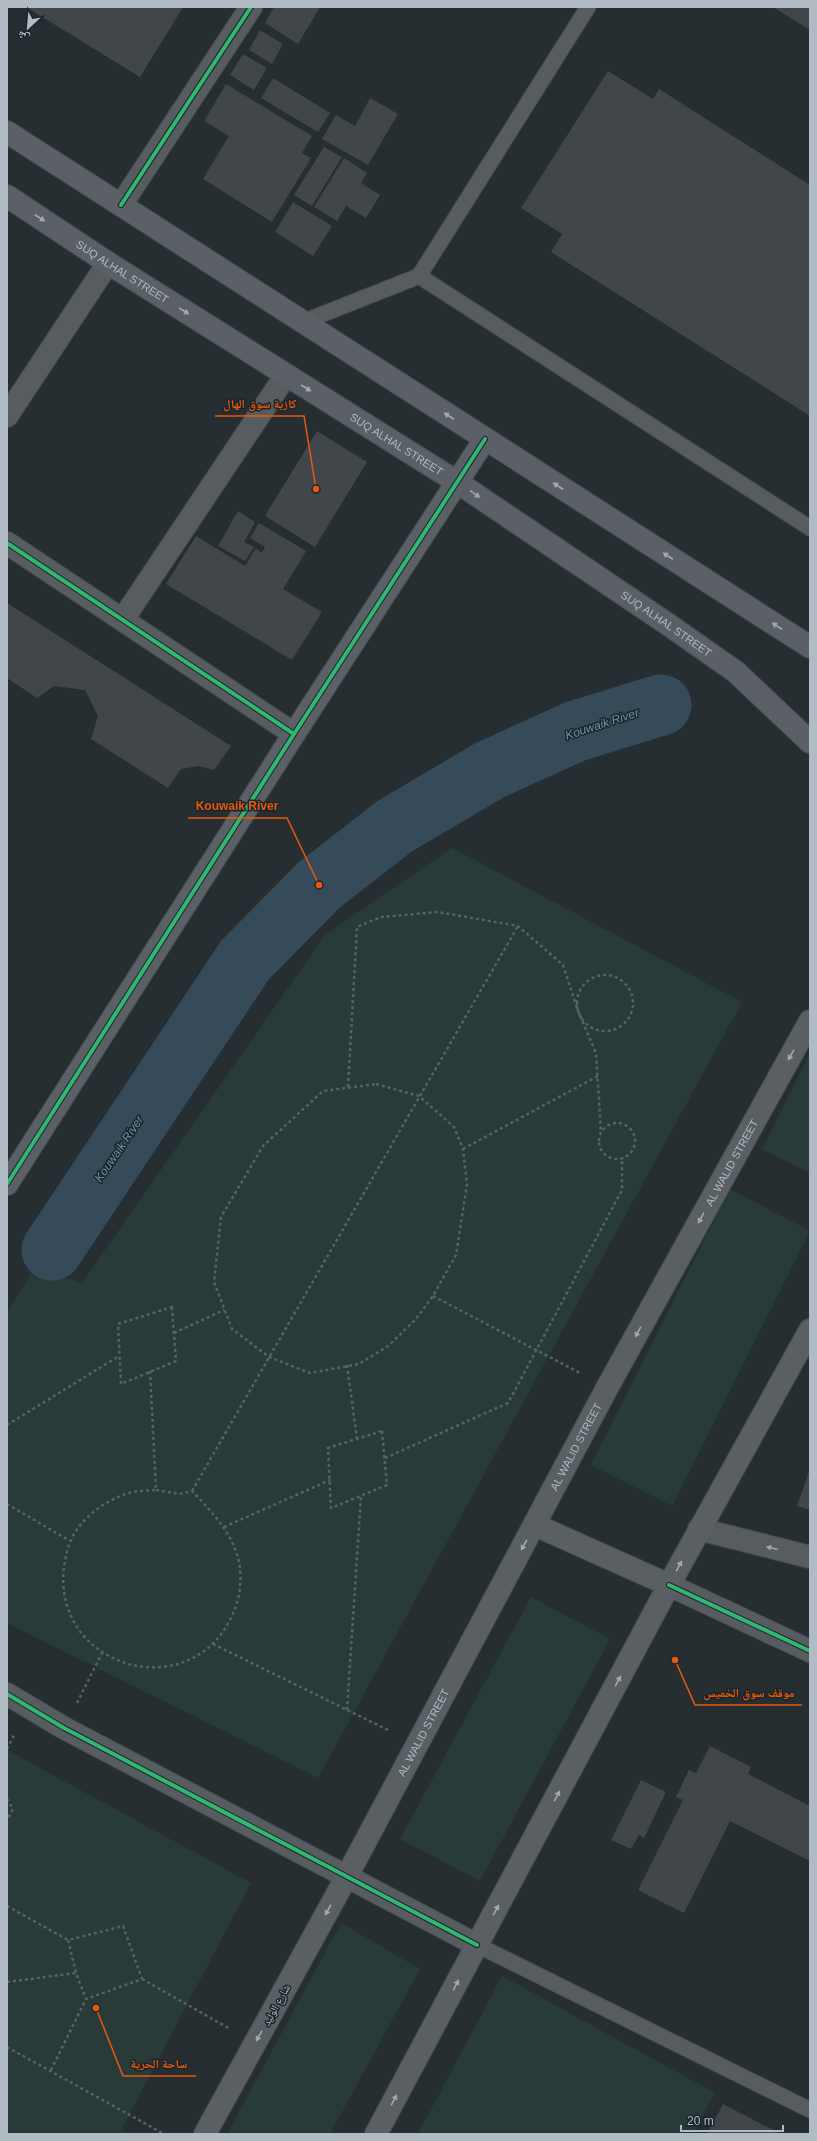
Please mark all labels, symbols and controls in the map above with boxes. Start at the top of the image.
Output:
north arrow [8,8,48,48]
text: ش [15,27,32,45]
one-way arrow [34,214,45,222]
street label: SUQ ALHAL STREET [74,238,171,306]
one-way arrow [179,307,189,315]
one-way arrow [300,384,312,391]
callout: كازية سوق الهال [215,392,304,416]
text: كازية سوق الهال [223,397,297,412]
street label: SUQ ALHAL STREET [348,411,446,478]
one-way arrow [443,412,455,419]
one-way arrow [552,482,564,489]
one-way arrow [470,490,481,498]
one-way arrow [663,552,673,560]
street label: SUQ ALHAL STREET [619,588,714,659]
one-way arrow [772,622,782,630]
water label: Kouwaik River [563,705,642,743]
callout: Kouwaik River [188,794,287,818]
text: Kouwaik River [196,799,279,813]
one-way arrow [788,1049,795,1061]
water label: Kouwaik River [92,1112,147,1185]
street label: AL WALID STREET [703,1117,761,1208]
one-way arrow [698,1212,705,1224]
one-way arrow [635,1326,642,1338]
street label: AL WALID STREET [548,1401,604,1492]
one-way arrow [521,1539,528,1551]
one-way arrow [766,1544,778,1550]
one-way arrow [676,1560,682,1572]
one-way arrow [614,1675,621,1687]
callout: موقف سوق الخميس [695,1681,802,1705]
text: موقف سوق الخميس [703,1686,795,1701]
street label: AL WALID STREET [395,1687,452,1778]
one-way arrow [553,1790,560,1801]
one-way arrow [325,1904,331,1916]
one-way arrow [492,1905,499,1916]
one-way arrow [452,1979,459,1991]
street label: شارع الوليد [260,1982,293,2028]
one-way arrow [256,2030,262,2042]
callout: ساحة الحرية [123,2052,196,2076]
text: ساحة الحرية [131,2057,187,2071]
one-way arrow [391,2094,397,2106]
scale bar [681,2107,783,2133]
text: 20 m [687,2114,714,2128]

